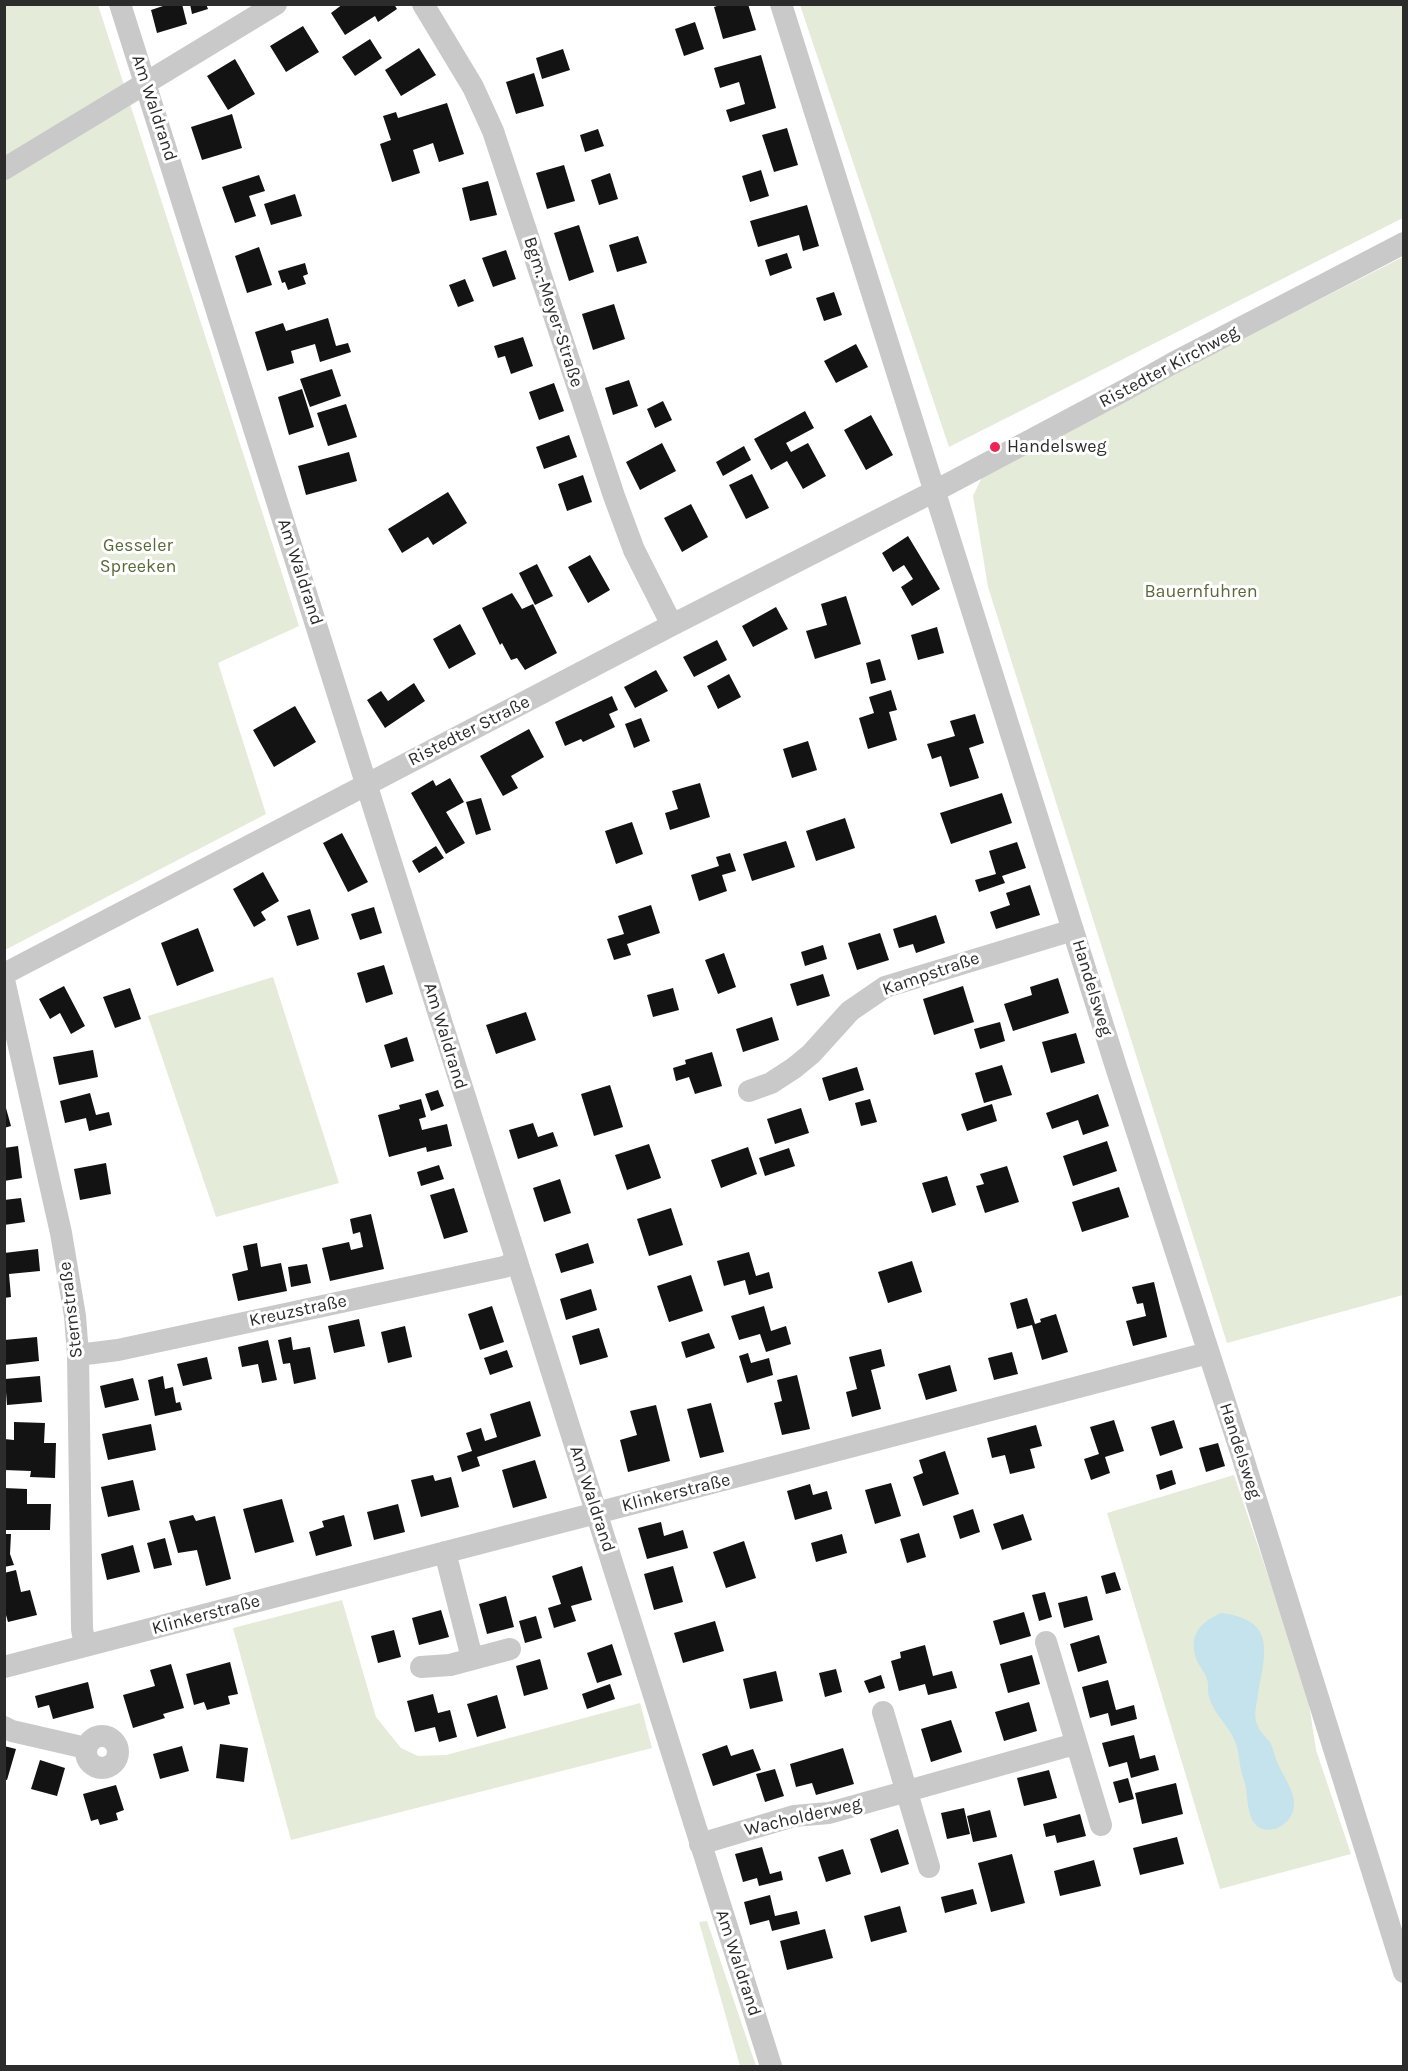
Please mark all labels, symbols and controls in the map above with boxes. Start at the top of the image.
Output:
street label: Am Waldrand [127,52,181,164]
street label: Bgm.-Meyer-Straße [518,234,588,390]
street label: Ristedter Kirchweg [1096,321,1242,413]
place label: Handelsweg [1007,436,1107,458]
marker: Handelsweg [988,440,1002,454]
street label: Am Waldrand [273,516,327,628]
park label: Gesseler Spreeken [100,535,176,578]
park label: Bauernfuhren [1144,581,1258,603]
street label: Ristedter Straße [405,691,533,771]
street label: Handelsweg [1067,937,1117,1039]
street label: Kampstraße [880,947,982,1001]
street label: Am Waldrand [419,980,471,1092]
street label: Sternstraße [54,1260,88,1360]
street label: Kreuzstraße [247,1290,349,1332]
street label: Handelsweg [1214,1400,1266,1502]
street label: Am Waldrand [565,1443,619,1555]
street label: Klinkerstraße [620,1469,732,1517]
street label: Klinkerstraße [150,1590,262,1640]
street label: Wacholderweg [742,1793,864,1841]
street label: Am Waldrand [711,1907,765,2019]

